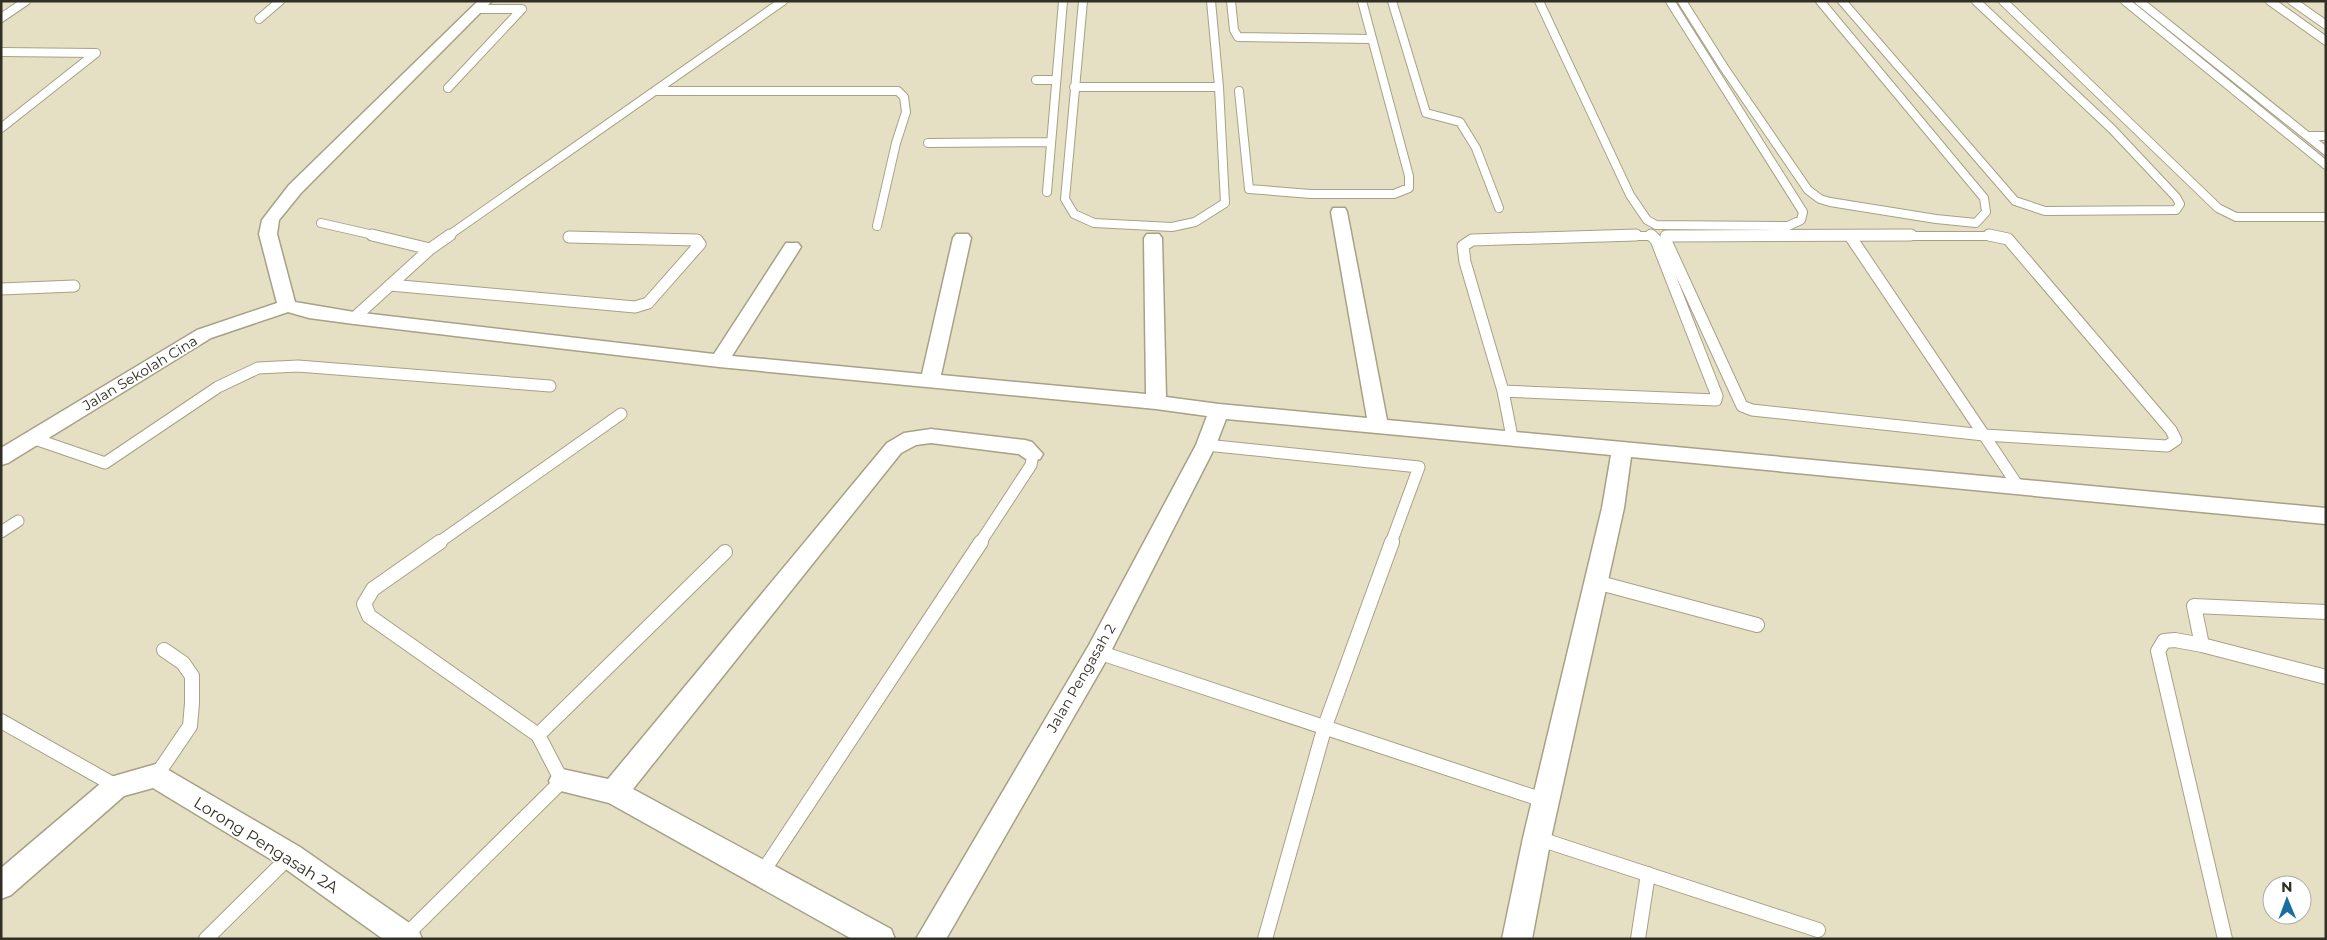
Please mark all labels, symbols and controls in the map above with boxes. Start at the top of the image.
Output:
street label: Jalan Sekolah Cina [78,332,201,415]
street label: Jalan Pengasah 2 [1042,621,1119,736]
street label: Lorong Pengasah 2A [190,793,342,897]
north arrow [2262,875,2312,925]
text: N [2281,878,2293,896]

